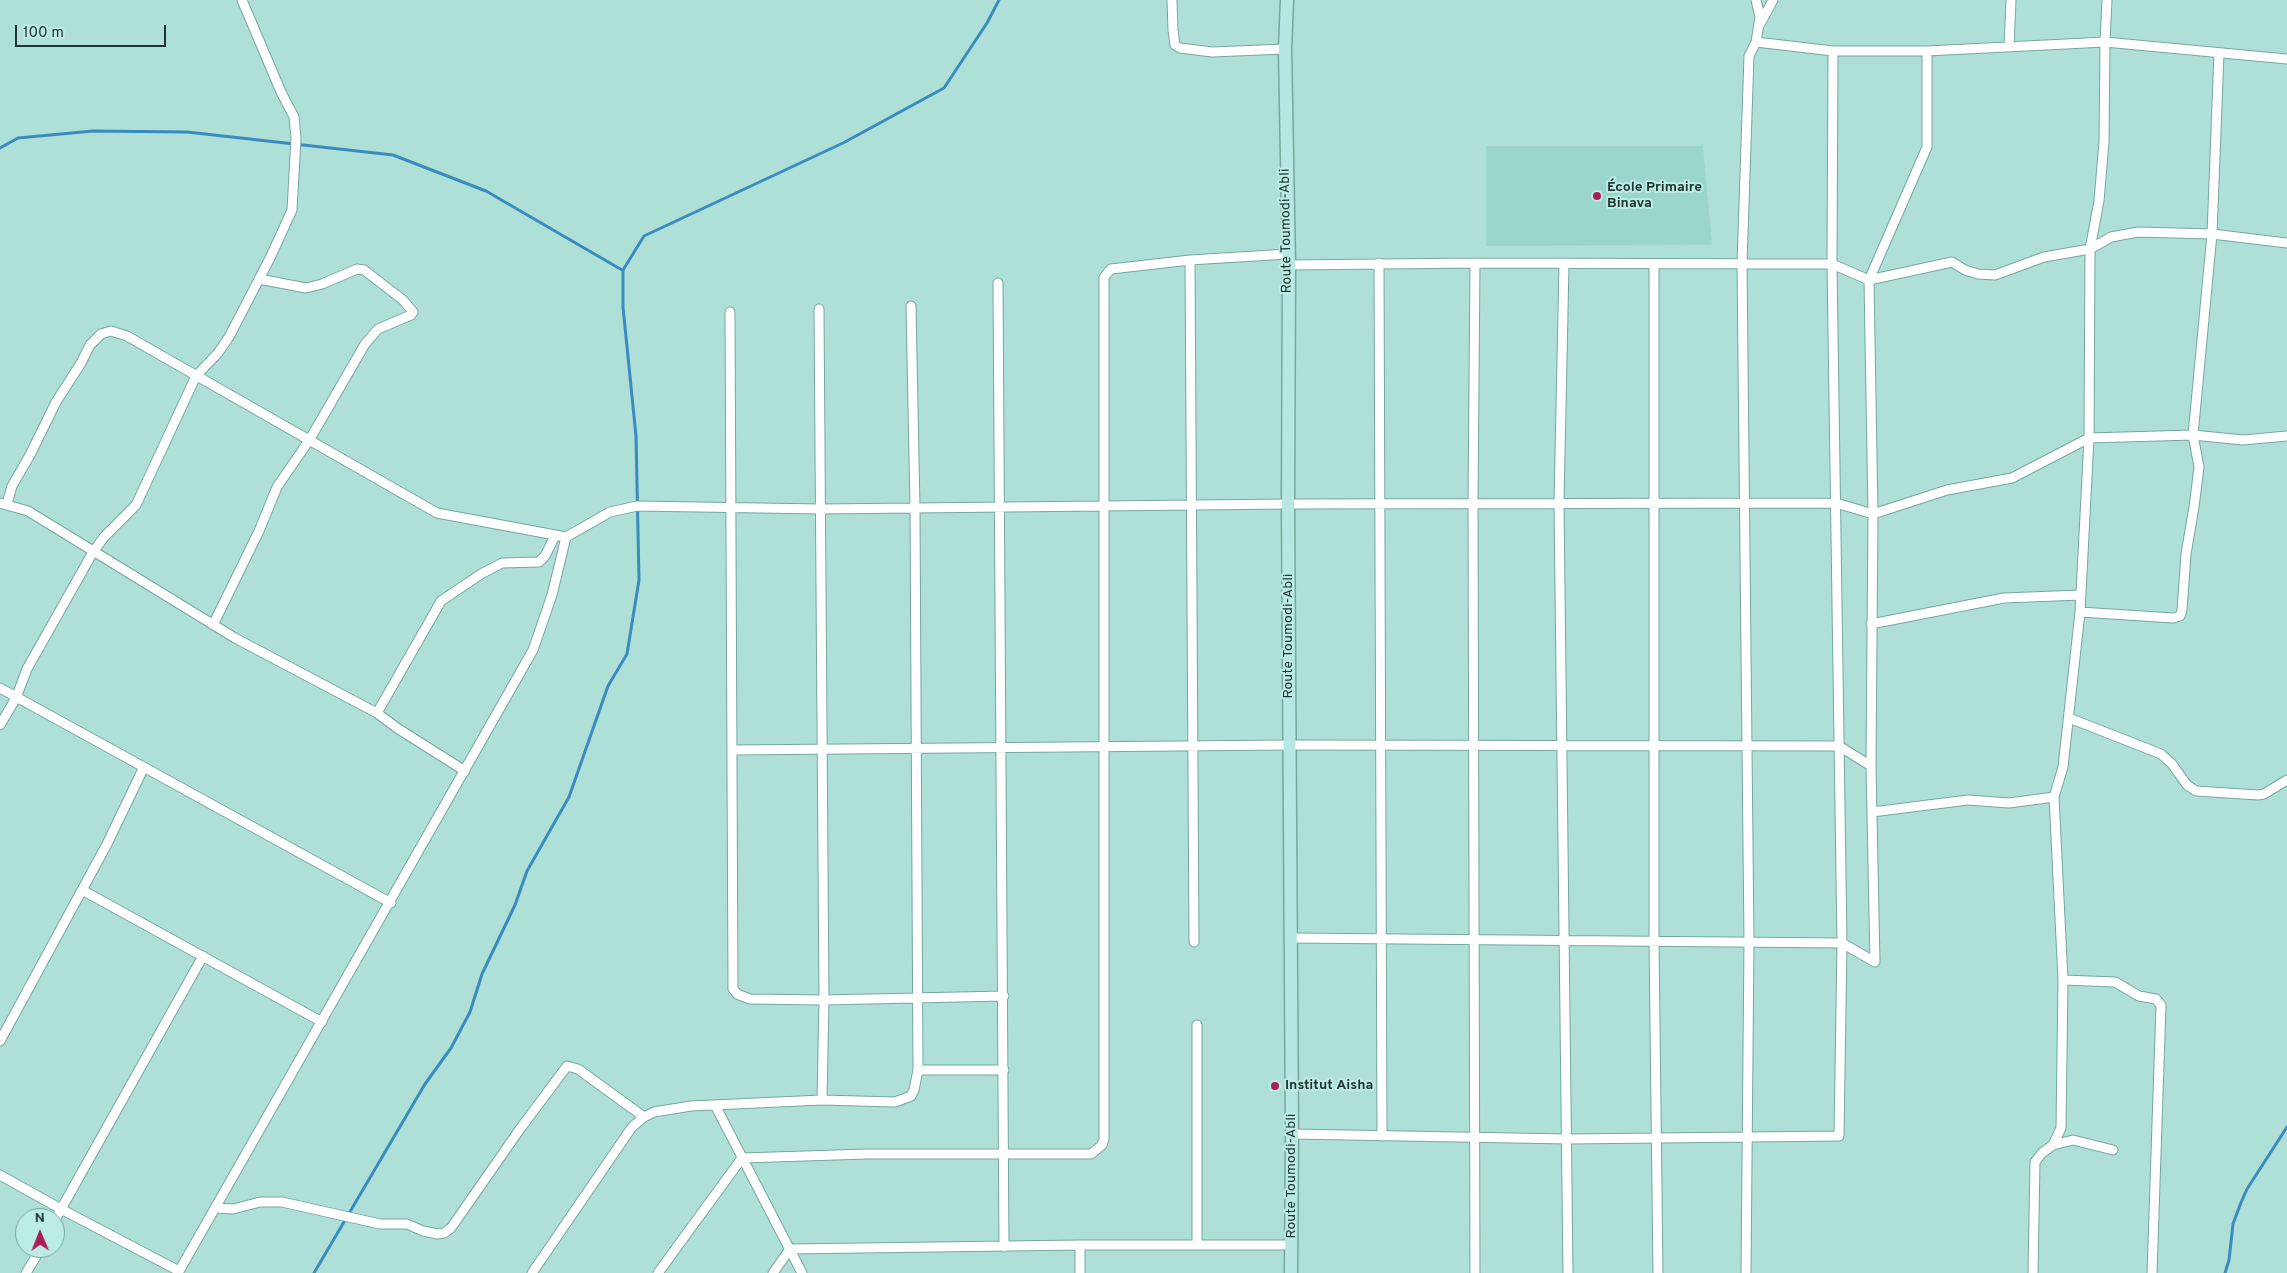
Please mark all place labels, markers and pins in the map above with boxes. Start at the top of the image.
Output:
place label: École Primaire Binava [1607,180,1702,212]
marker: École Primaire Binava [1591,190,1603,202]
place label: Institut Aisha [1285,1078,1373,1094]
marker: Institut Aisha [1269,1080,1281,1092]

